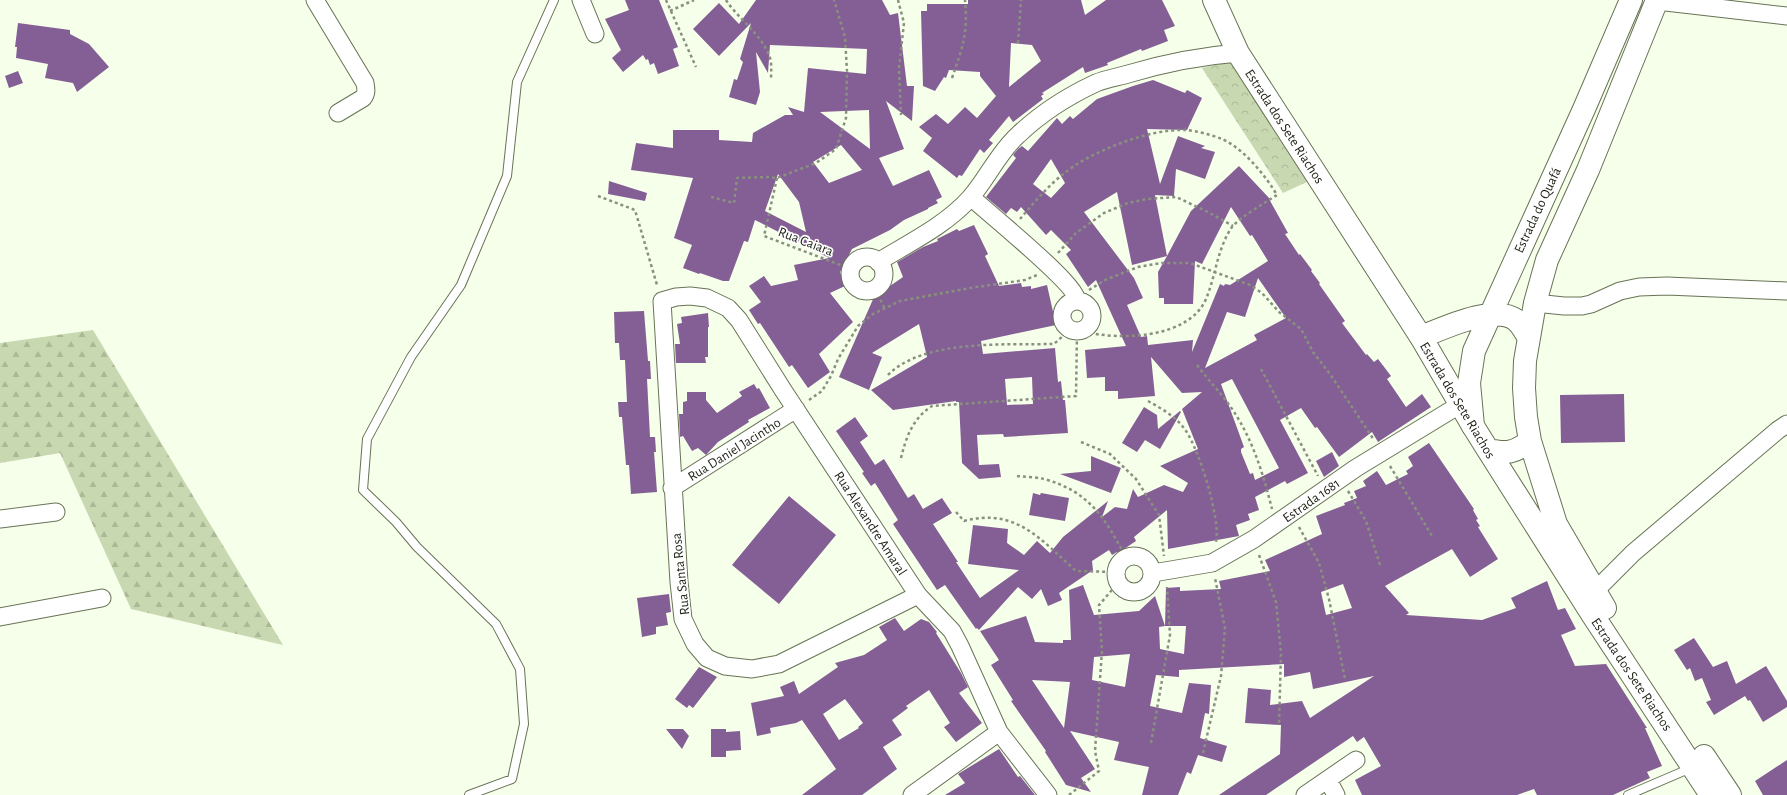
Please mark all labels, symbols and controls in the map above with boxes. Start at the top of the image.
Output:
street label: Estrada dos Sete Riachos [1242,67,1326,186]
street label: Estrada do Quafá [1512,165,1564,255]
street label: Rua Caiara [776,225,836,259]
street label: Estrada dos Sete Riachos [1417,340,1497,461]
street label: Rua Daniel Jacintho [686,416,784,484]
street label: Rua Alexandre Amaral [831,469,909,578]
street label: Estrada 1681 [1280,476,1343,526]
street label: Rua Santa Rosa [670,532,692,616]
street label: Estrada dos Sete Riachos [1588,616,1674,734]

